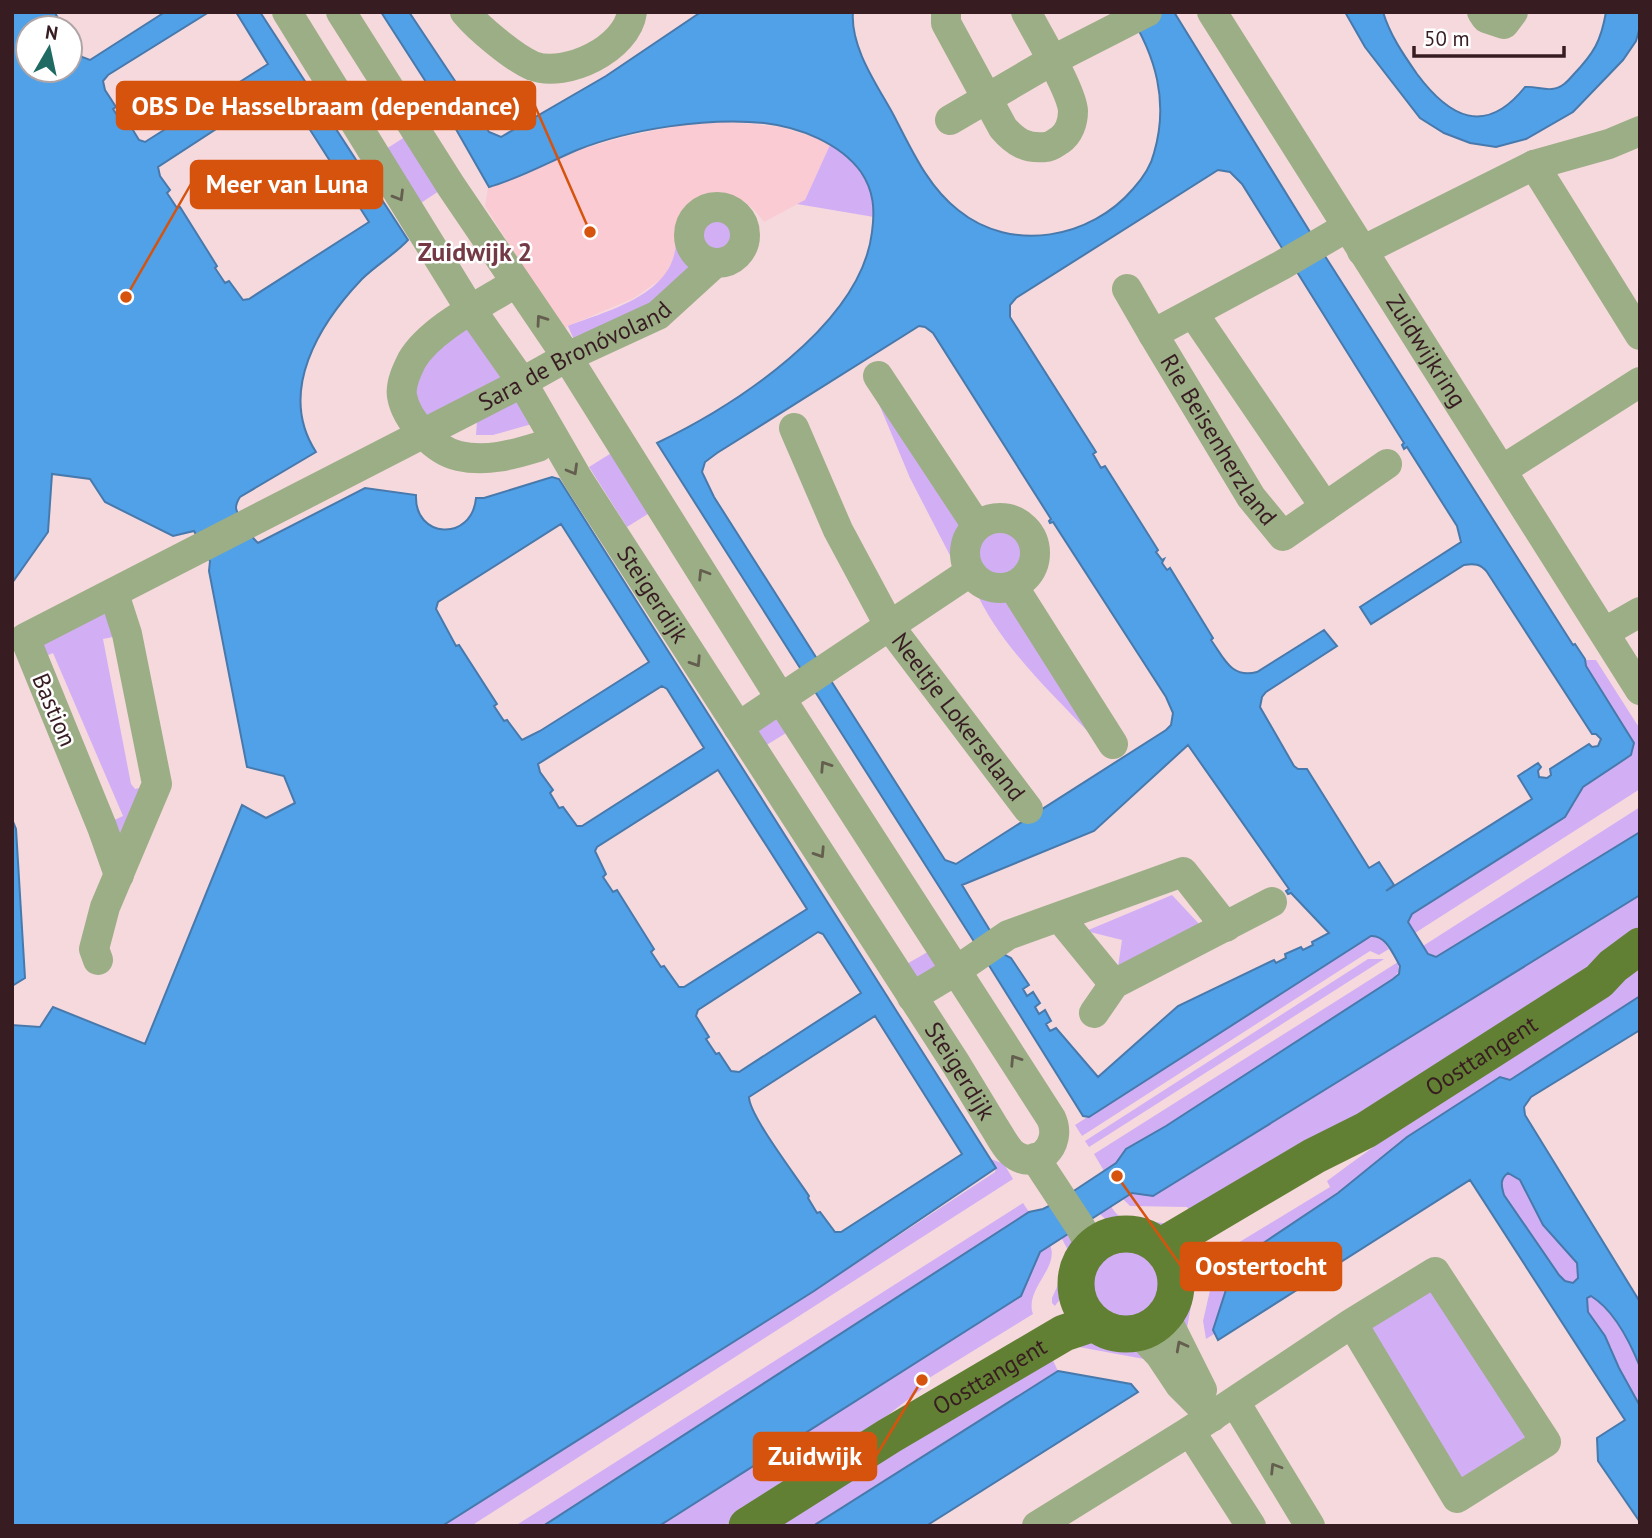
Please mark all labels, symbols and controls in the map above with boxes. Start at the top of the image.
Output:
north arrow [14,14,84,84]
scale bar [1414,14,1564,58]
text: N [44,19,60,45]
text: 50 m [1424,25,1470,52]
callout: OBS De Hasselbraam (dependance) [117,82,535,129]
text: OBS De Hasselbraam (dependance) [131,89,521,122]
callout: Meer van Luna [191,161,382,208]
text: Meer van Luna [206,167,368,200]
one-way arrow [391,188,404,201]
district label: Zuidwijk 2 [418,235,532,268]
street label: Zuidwijkring [1379,289,1474,413]
street label: Sara de Bronóvoland [473,294,678,418]
one-way arrow [537,315,549,328]
street label: Rie Beisenherzland [1154,348,1284,532]
one-way arrow [565,463,578,476]
street label: Steigerdijk [610,540,696,649]
one-way arrow [698,569,711,582]
street label: Neeltje Lokerseland [885,626,1032,807]
one-way arrow [688,654,700,667]
street label: Bastion [25,668,84,751]
one-way arrow [821,761,833,774]
one-way arrow [812,845,824,858]
street label: Oosttangent [1419,1008,1543,1103]
street label: Steigerdijk [918,1016,1003,1126]
one-way arrow [1010,1055,1023,1068]
callout: Oostertocht [1181,1243,1341,1290]
text: Oostertocht [1195,1249,1327,1282]
street label: Oosttangent [927,1331,1052,1422]
one-way arrow [1175,1341,1189,1353]
callout: Zuidwijk [754,1433,876,1480]
text: Zuidwijk [768,1439,862,1472]
one-way arrow [1270,1462,1283,1475]

